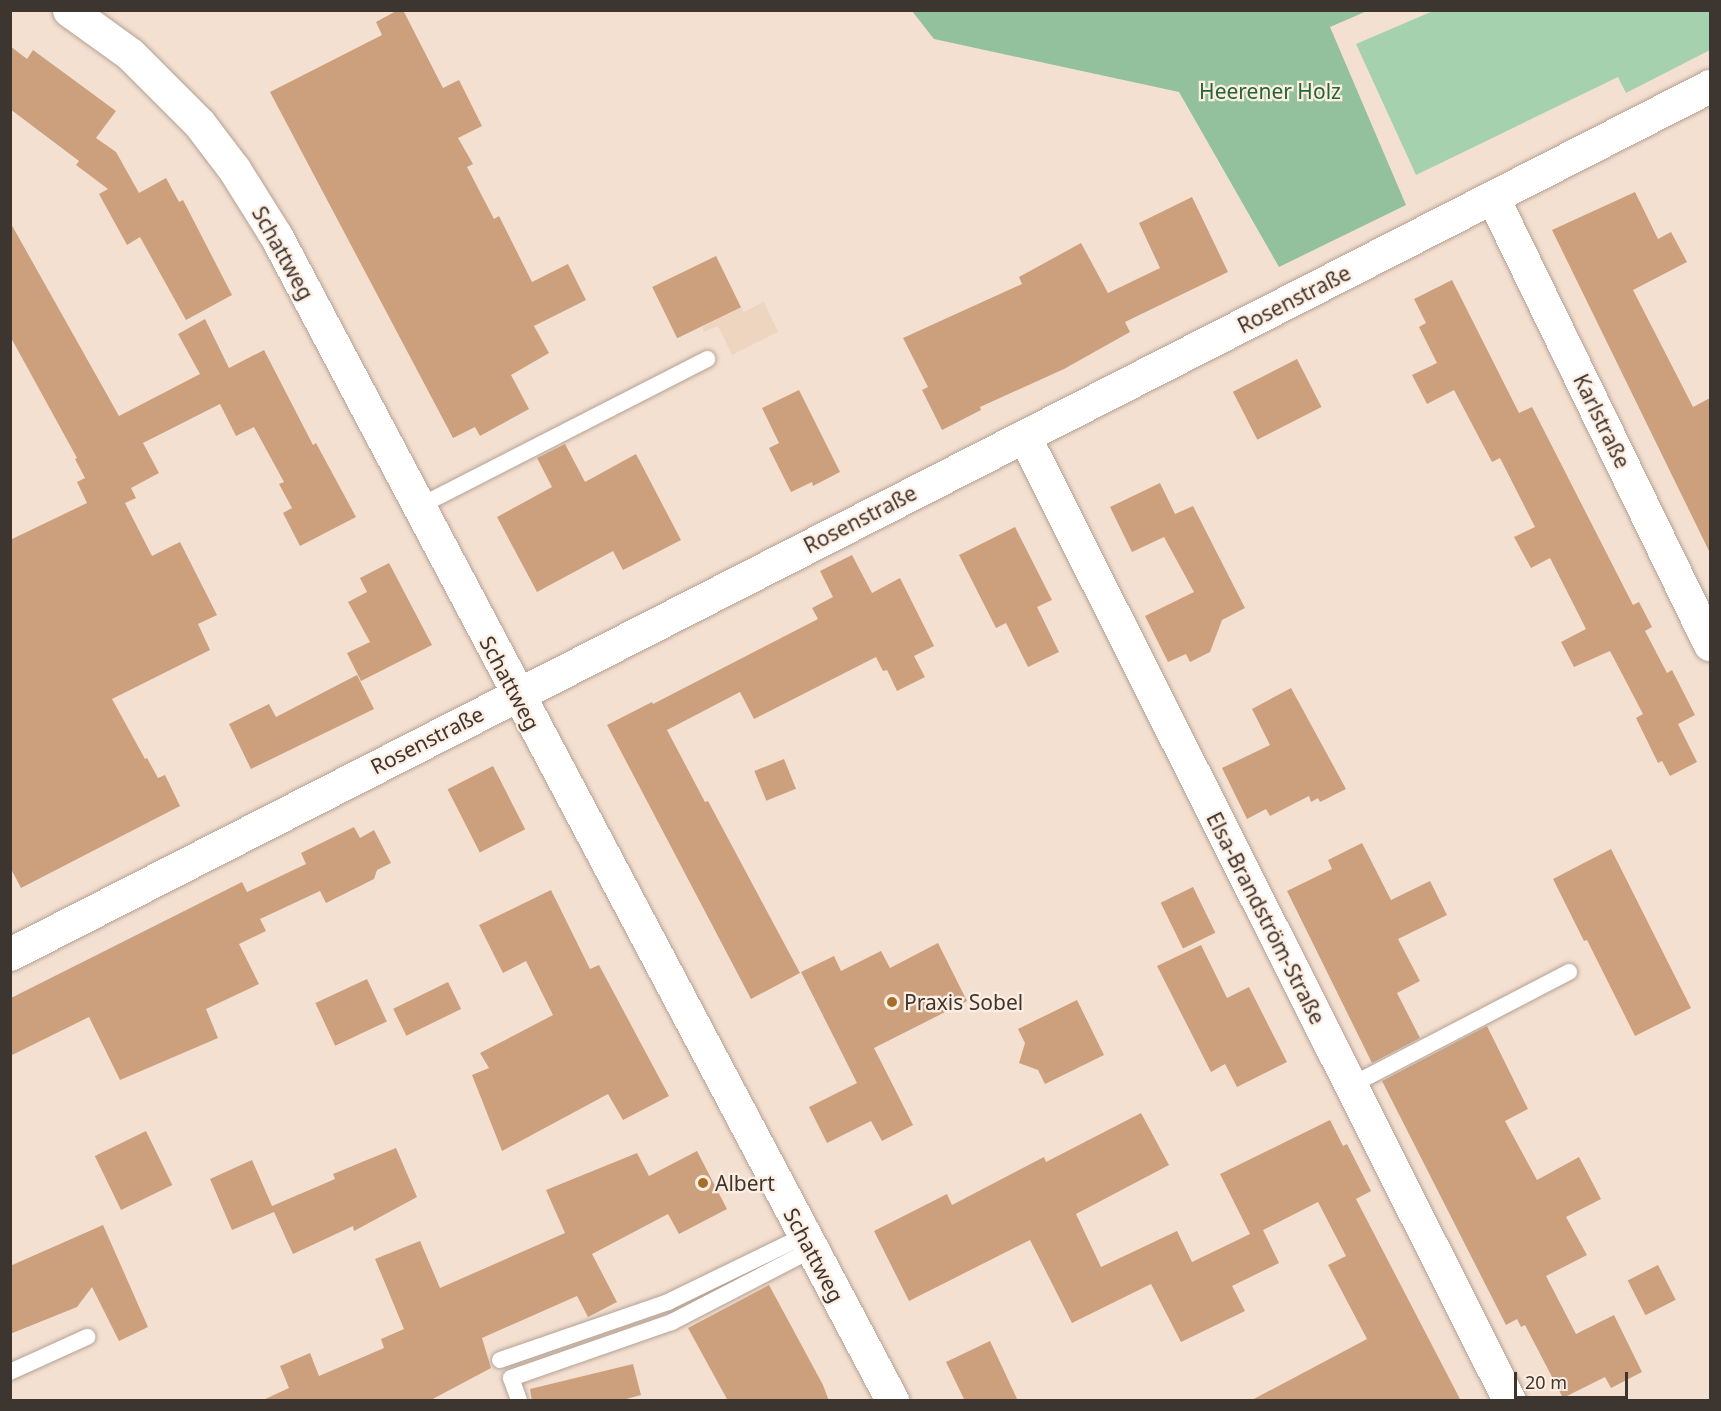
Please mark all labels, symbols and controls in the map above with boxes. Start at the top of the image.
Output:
park label: Heerener Holz [1199,78,1341,104]
street label: Schattweg [247,202,319,304]
street label: Rosenstraße [1233,260,1355,338]
street label: Karlstraße [1568,370,1636,472]
street label: Rosenstraße [799,480,921,558]
street label: Schattweg [475,632,545,734]
street label: Rosenstraße [366,701,488,779]
street label: Elsa-Brandström-Straße [1202,808,1330,1028]
place label: Praxis Sobel [904,989,1023,1015]
marker: Praxis Sobel [885,995,899,1009]
place label: Albert [715,1170,775,1196]
marker: Albert [696,1176,710,1190]
street label: Schattweg [779,1204,849,1306]
scale bar [1517,1360,1631,1398]
text: 20 m [1525,1370,1567,1394]

